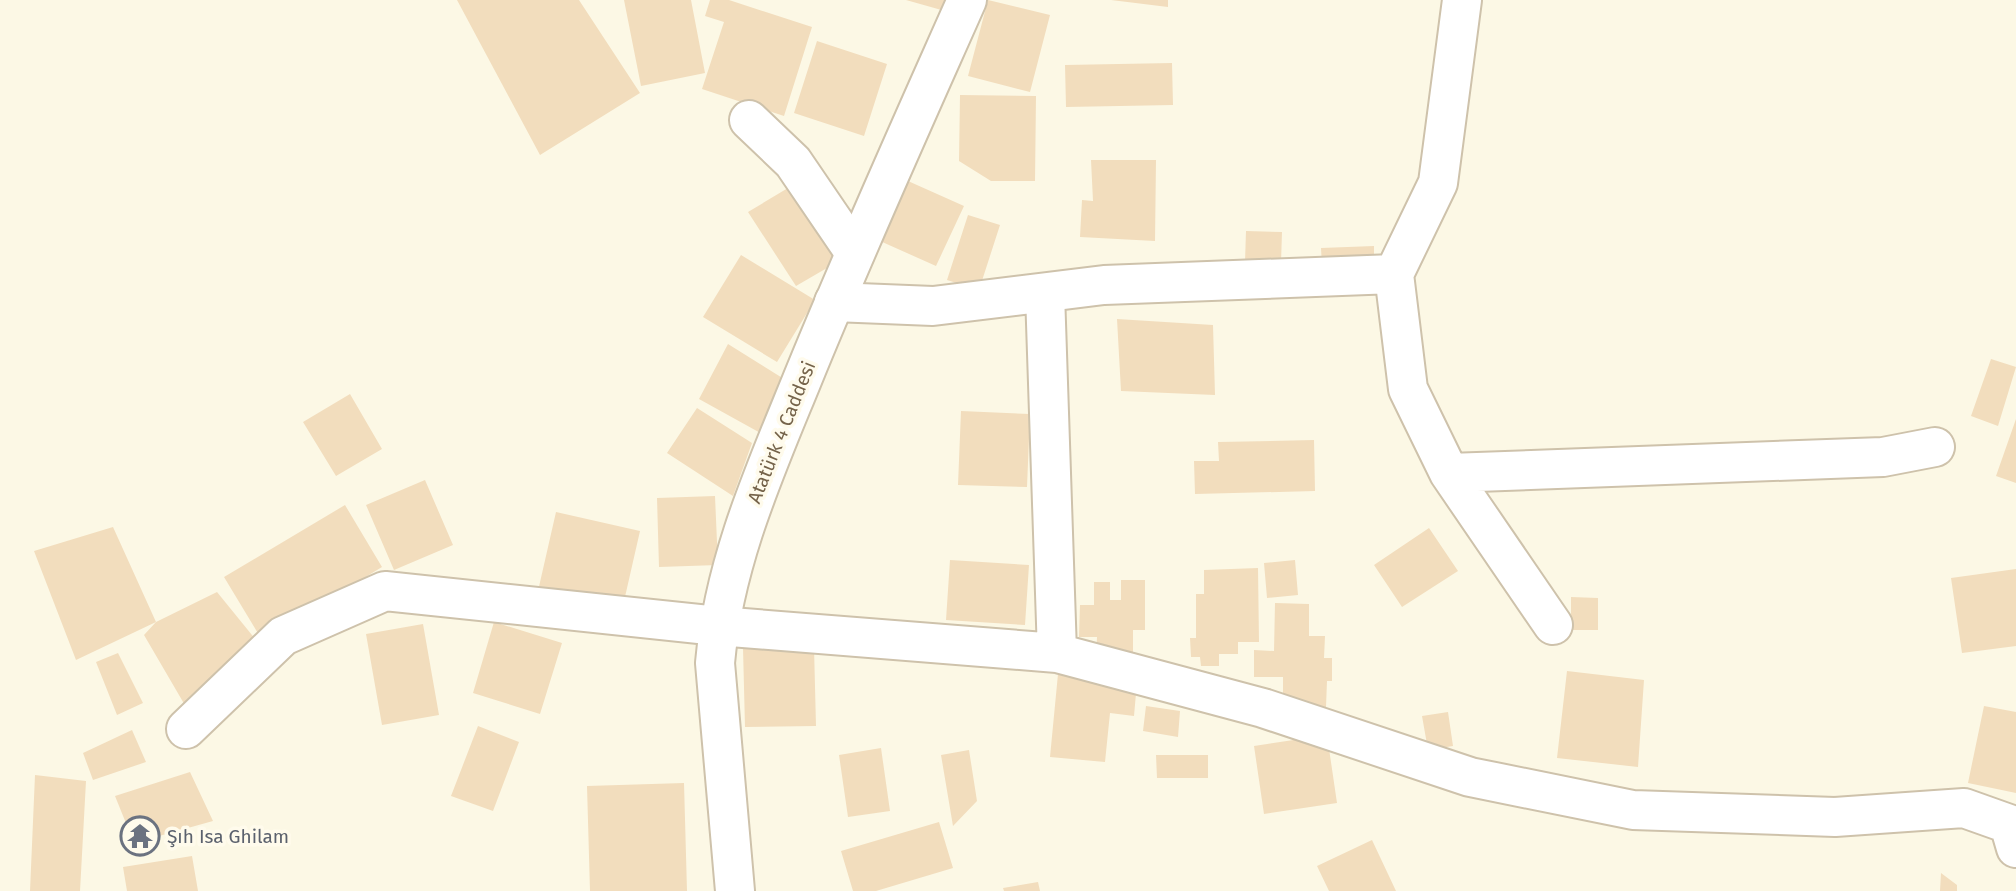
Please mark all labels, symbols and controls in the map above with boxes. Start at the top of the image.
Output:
street label: Atatürk 4 Caddesi [742,358,820,507]
temple icon: Şıh Isa Ghilam [119,815,161,857]
place label: Şıh Isa Ghilam [167,825,289,848]

